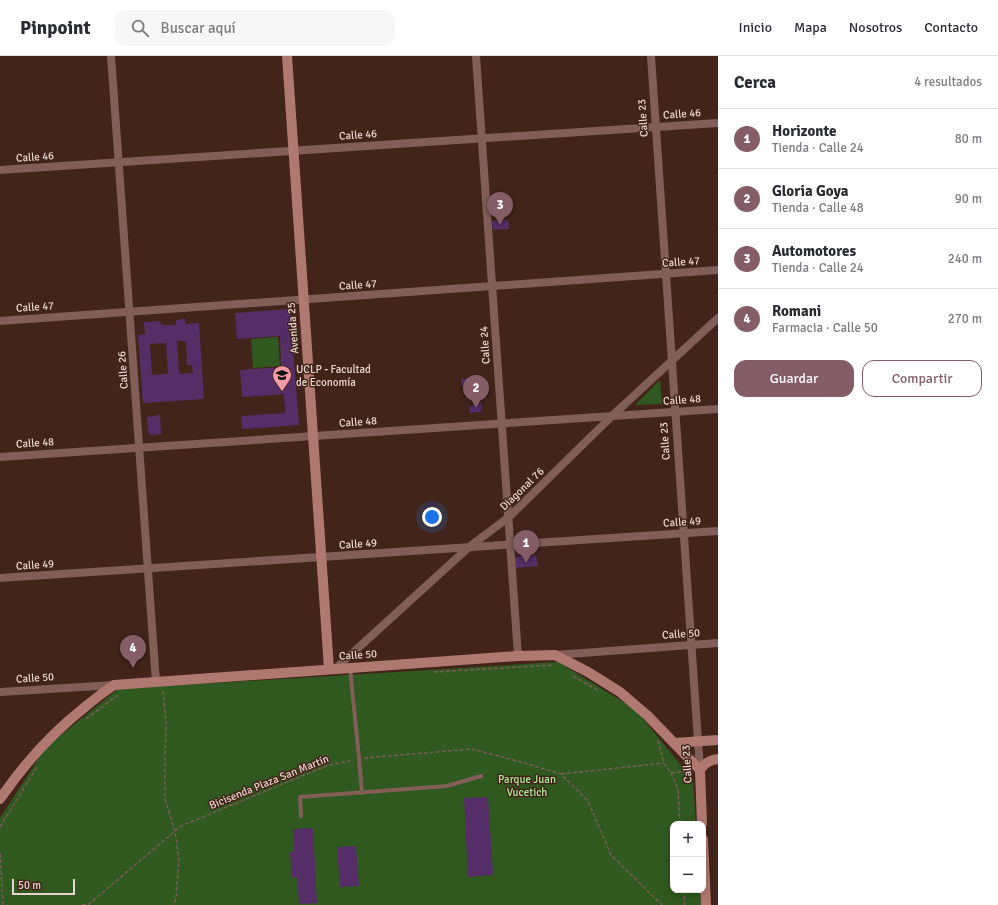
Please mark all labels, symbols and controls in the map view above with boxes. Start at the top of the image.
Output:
search box [115,10,395,46]
text: Pinpoint [20,16,91,40]
icon: search [129,17,151,39]
text: Buscar aquí [161,19,236,37]
text: Inicio [739,19,772,36]
text: Mapa [794,19,827,36]
text: Nosotros [849,19,902,36]
text: Contacto [924,19,978,36]
text: Cerca [734,72,776,93]
text: 4 resultados [914,74,982,90]
street label: Calle 23 [635,98,651,138]
street label: Calle 46 [662,106,702,122]
text: Horizonte [772,122,836,140]
street label: Calle 46 [338,127,378,143]
text: 1 [743,131,751,147]
text: 80 m [955,131,982,147]
text: Tienda · Calle 24 [772,140,864,156]
street label: Calle 46 [15,149,55,165]
text: Gloria Goya [772,182,848,200]
text: 2 [743,191,751,207]
text: 90 m [955,191,982,207]
pin: 3 [487,192,513,225]
text: Tienda · Calle 48 [772,200,864,216]
text: Automotores [772,242,856,260]
text: 3 [743,251,751,267]
text: 240 m [948,251,982,267]
street label: Calle 47 [661,254,701,270]
text: Tienda · Calle 24 [772,260,864,276]
street label: Calle 47 [338,277,378,293]
street label: Calle 47 [15,299,55,315]
street label: Avenida 25 [285,302,301,354]
text: Romani [772,302,821,320]
text: 4 [743,311,751,327]
text: 270 m [948,311,982,327]
text: Farmacia · Calle 50 [772,320,878,336]
street label: Calle 24 [477,325,493,365]
street label: Calle 26 [115,350,131,390]
button: Guardar [734,360,854,397]
button: Compartir [862,360,982,397]
place label: UCLP - Facultad de Economía [296,363,371,389]
school or university icon: UCLP - Facultad de Economía [271,364,293,392]
pin: 2 [463,375,489,408]
street label: Calle 48 [662,392,702,408]
street label: Calle 48 [338,414,378,430]
street label: Calle 23 [657,421,673,461]
street label: Calle 48 [15,435,55,451]
street label: Diagonal 76 [497,465,547,513]
your location [422,507,442,527]
street label: Calle 49 [662,514,702,530]
pin: 1 [513,530,539,563]
street label: Calle 49 [338,536,378,552]
street label: Calle 49 [15,557,55,573]
street label: Calle 50 [661,626,701,642]
pin: 4 [120,635,146,668]
street label: Calle 50 [338,647,378,663]
street label: Calle 50 [15,670,55,686]
street label: Calle 23 [680,745,694,783]
street label: Bicisenda Plaza San Martín [207,752,331,812]
park label: Parque Juan Vucetich [498,773,556,799]
map controls [670,821,706,893]
button: + [670,821,706,857]
button: − [670,857,706,893]
scale bar [12,877,75,896]
text: 50 m [18,879,41,892]

